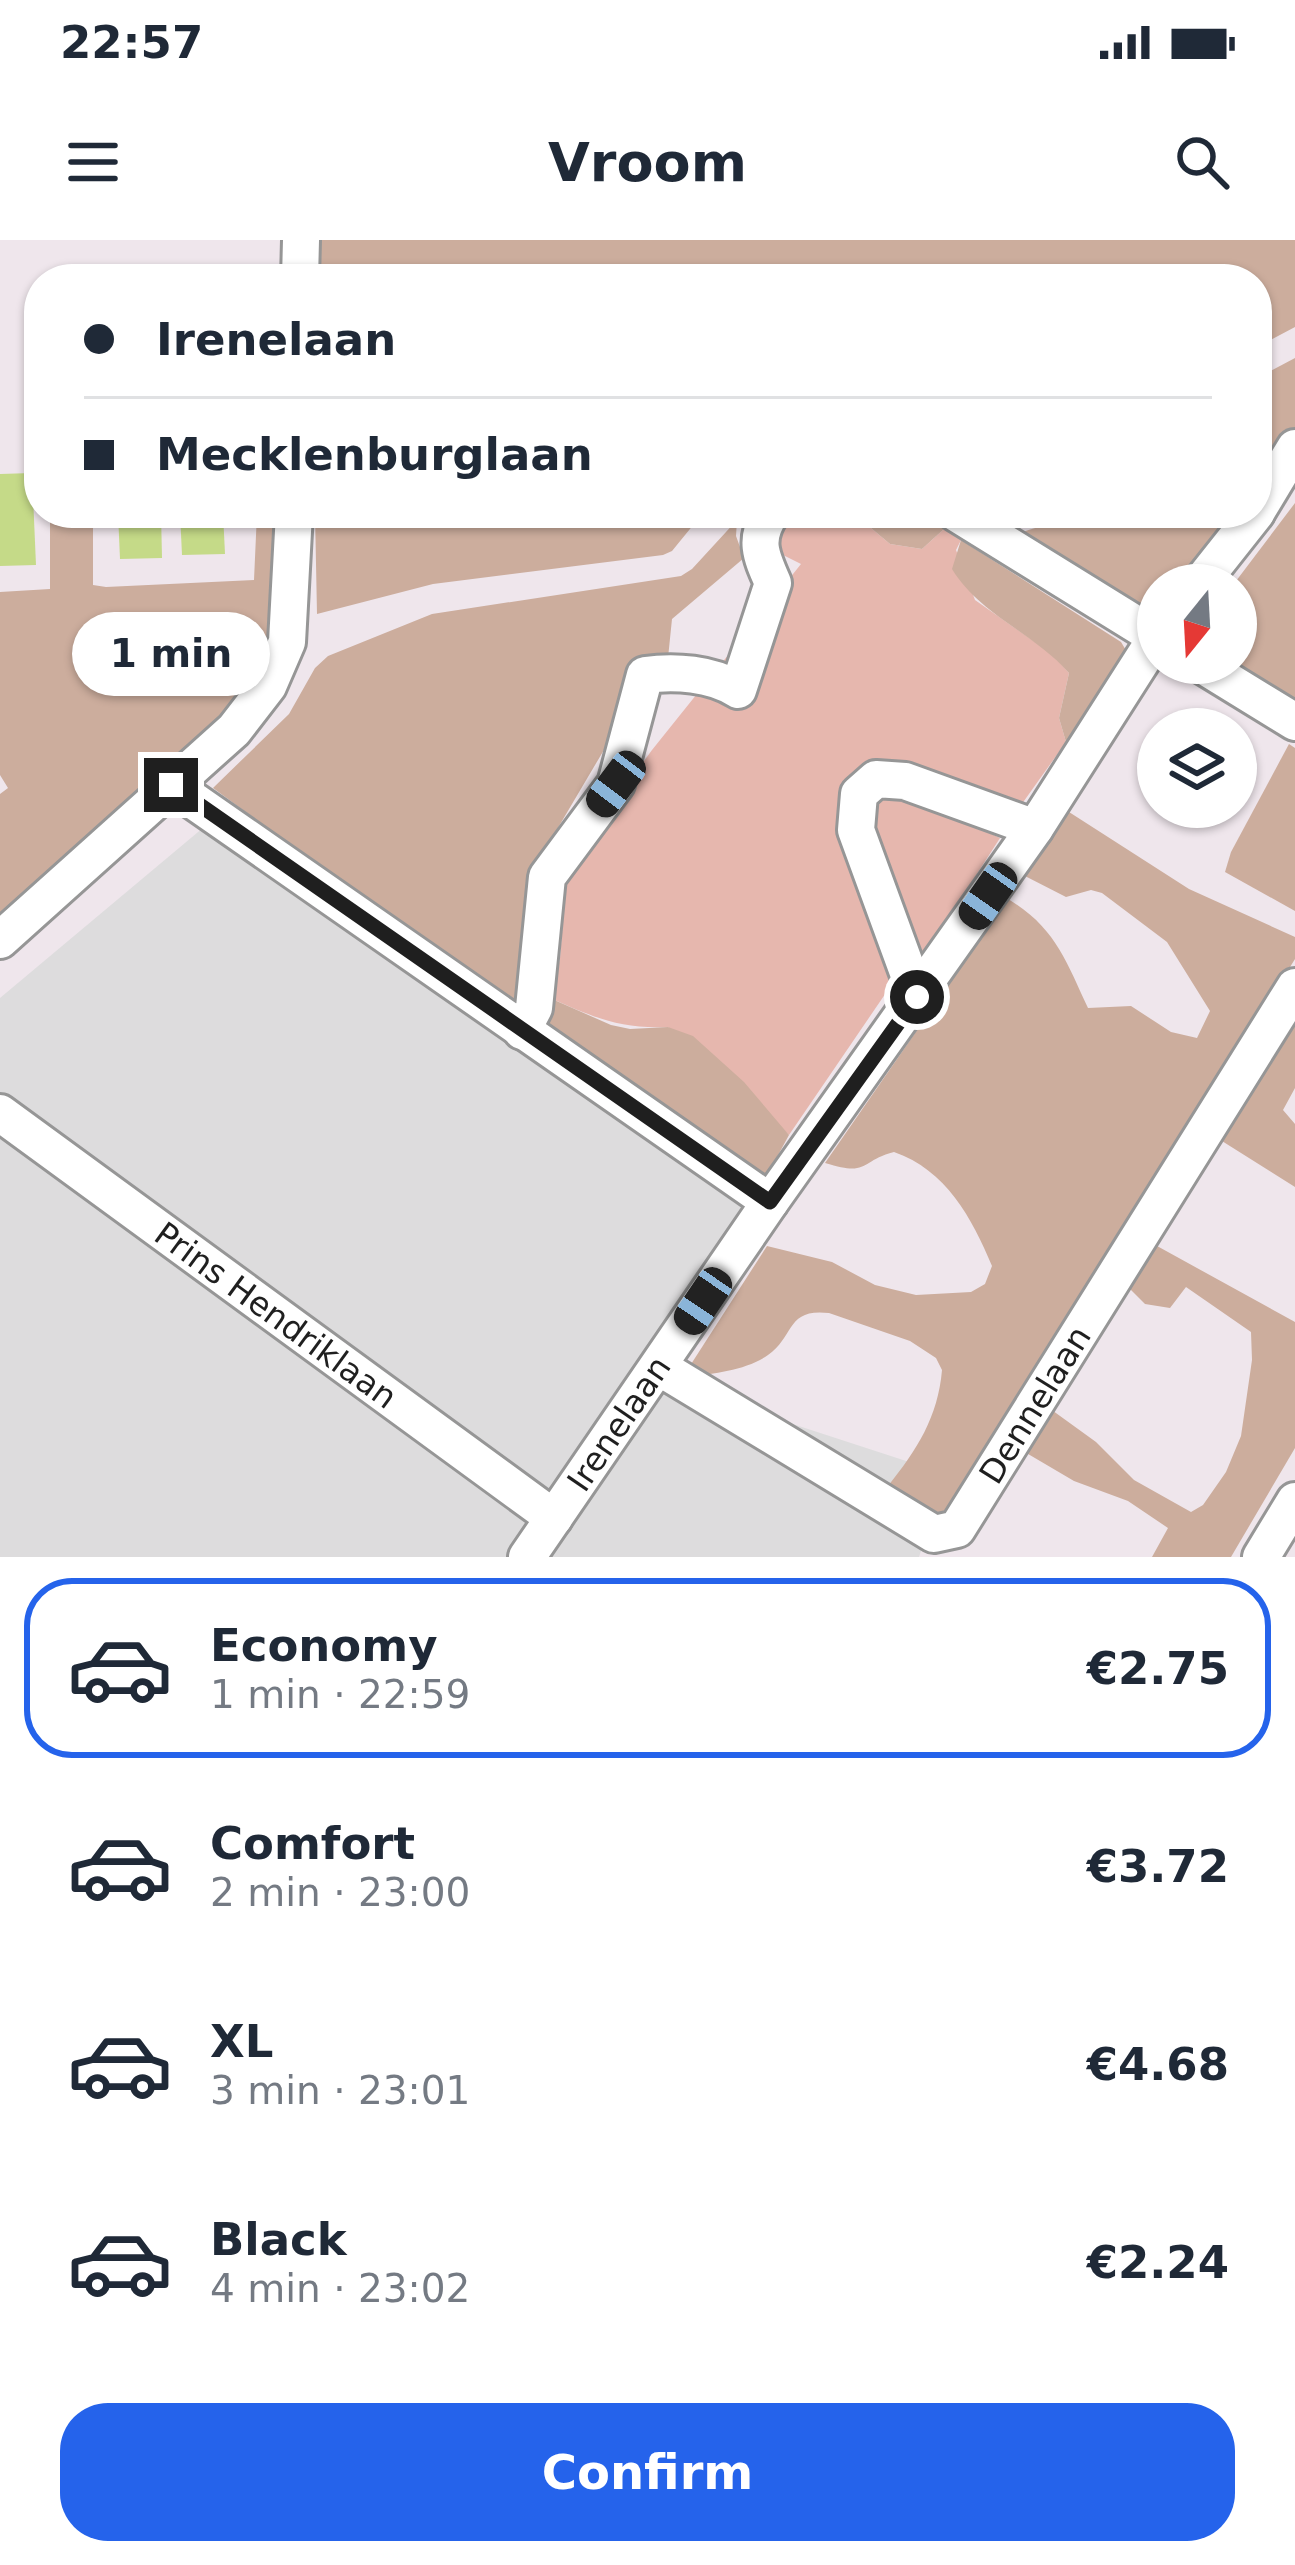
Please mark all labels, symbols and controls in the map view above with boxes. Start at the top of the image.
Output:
text: 22:57 [60,16,203,69]
icon: menu [60,129,126,195]
icon: search [1169,129,1235,195]
text: Vroom [548,131,747,194]
text: Irenelaan [156,313,396,366]
text: Mecklenburglaan [156,428,593,481]
north arrow [1137,564,1257,684]
map controls [1137,564,1257,828]
callout: 1 min [72,611,270,695]
text: 1 min [110,631,232,676]
button: layers [1137,708,1257,828]
car [580,744,652,824]
route end [144,758,198,812]
car [953,856,1023,936]
route start [890,970,944,1024]
street label: Prins Hendriklaan [147,1213,405,1416]
car [668,1261,738,1341]
street label: Dennelaan [971,1318,1098,1491]
street label: Irenelaan [559,1348,678,1498]
icon: car [66,1614,174,1722]
text: Economy [210,1619,438,1672]
text: €2.75 [1087,1642,1229,1695]
text: 1 min · 22:59 [210,1672,470,1717]
icon: car [66,1812,174,1920]
text: Comfort [210,1817,415,1870]
text: €3.72 [1087,1840,1229,1893]
text: 2 min · 23:00 [210,1870,470,1915]
icon: car [66,2010,174,2118]
text: XL [210,2015,273,2068]
text: €4.68 [1087,2038,1229,2091]
text: 3 min · 23:01 [210,2068,470,2113]
icon: car [66,2208,174,2316]
text: Black [210,2213,347,2266]
text: €2.24 [1087,2236,1229,2289]
text: 4 min · 23:02 [210,2266,470,2311]
button: Confirm [60,2403,1235,2541]

